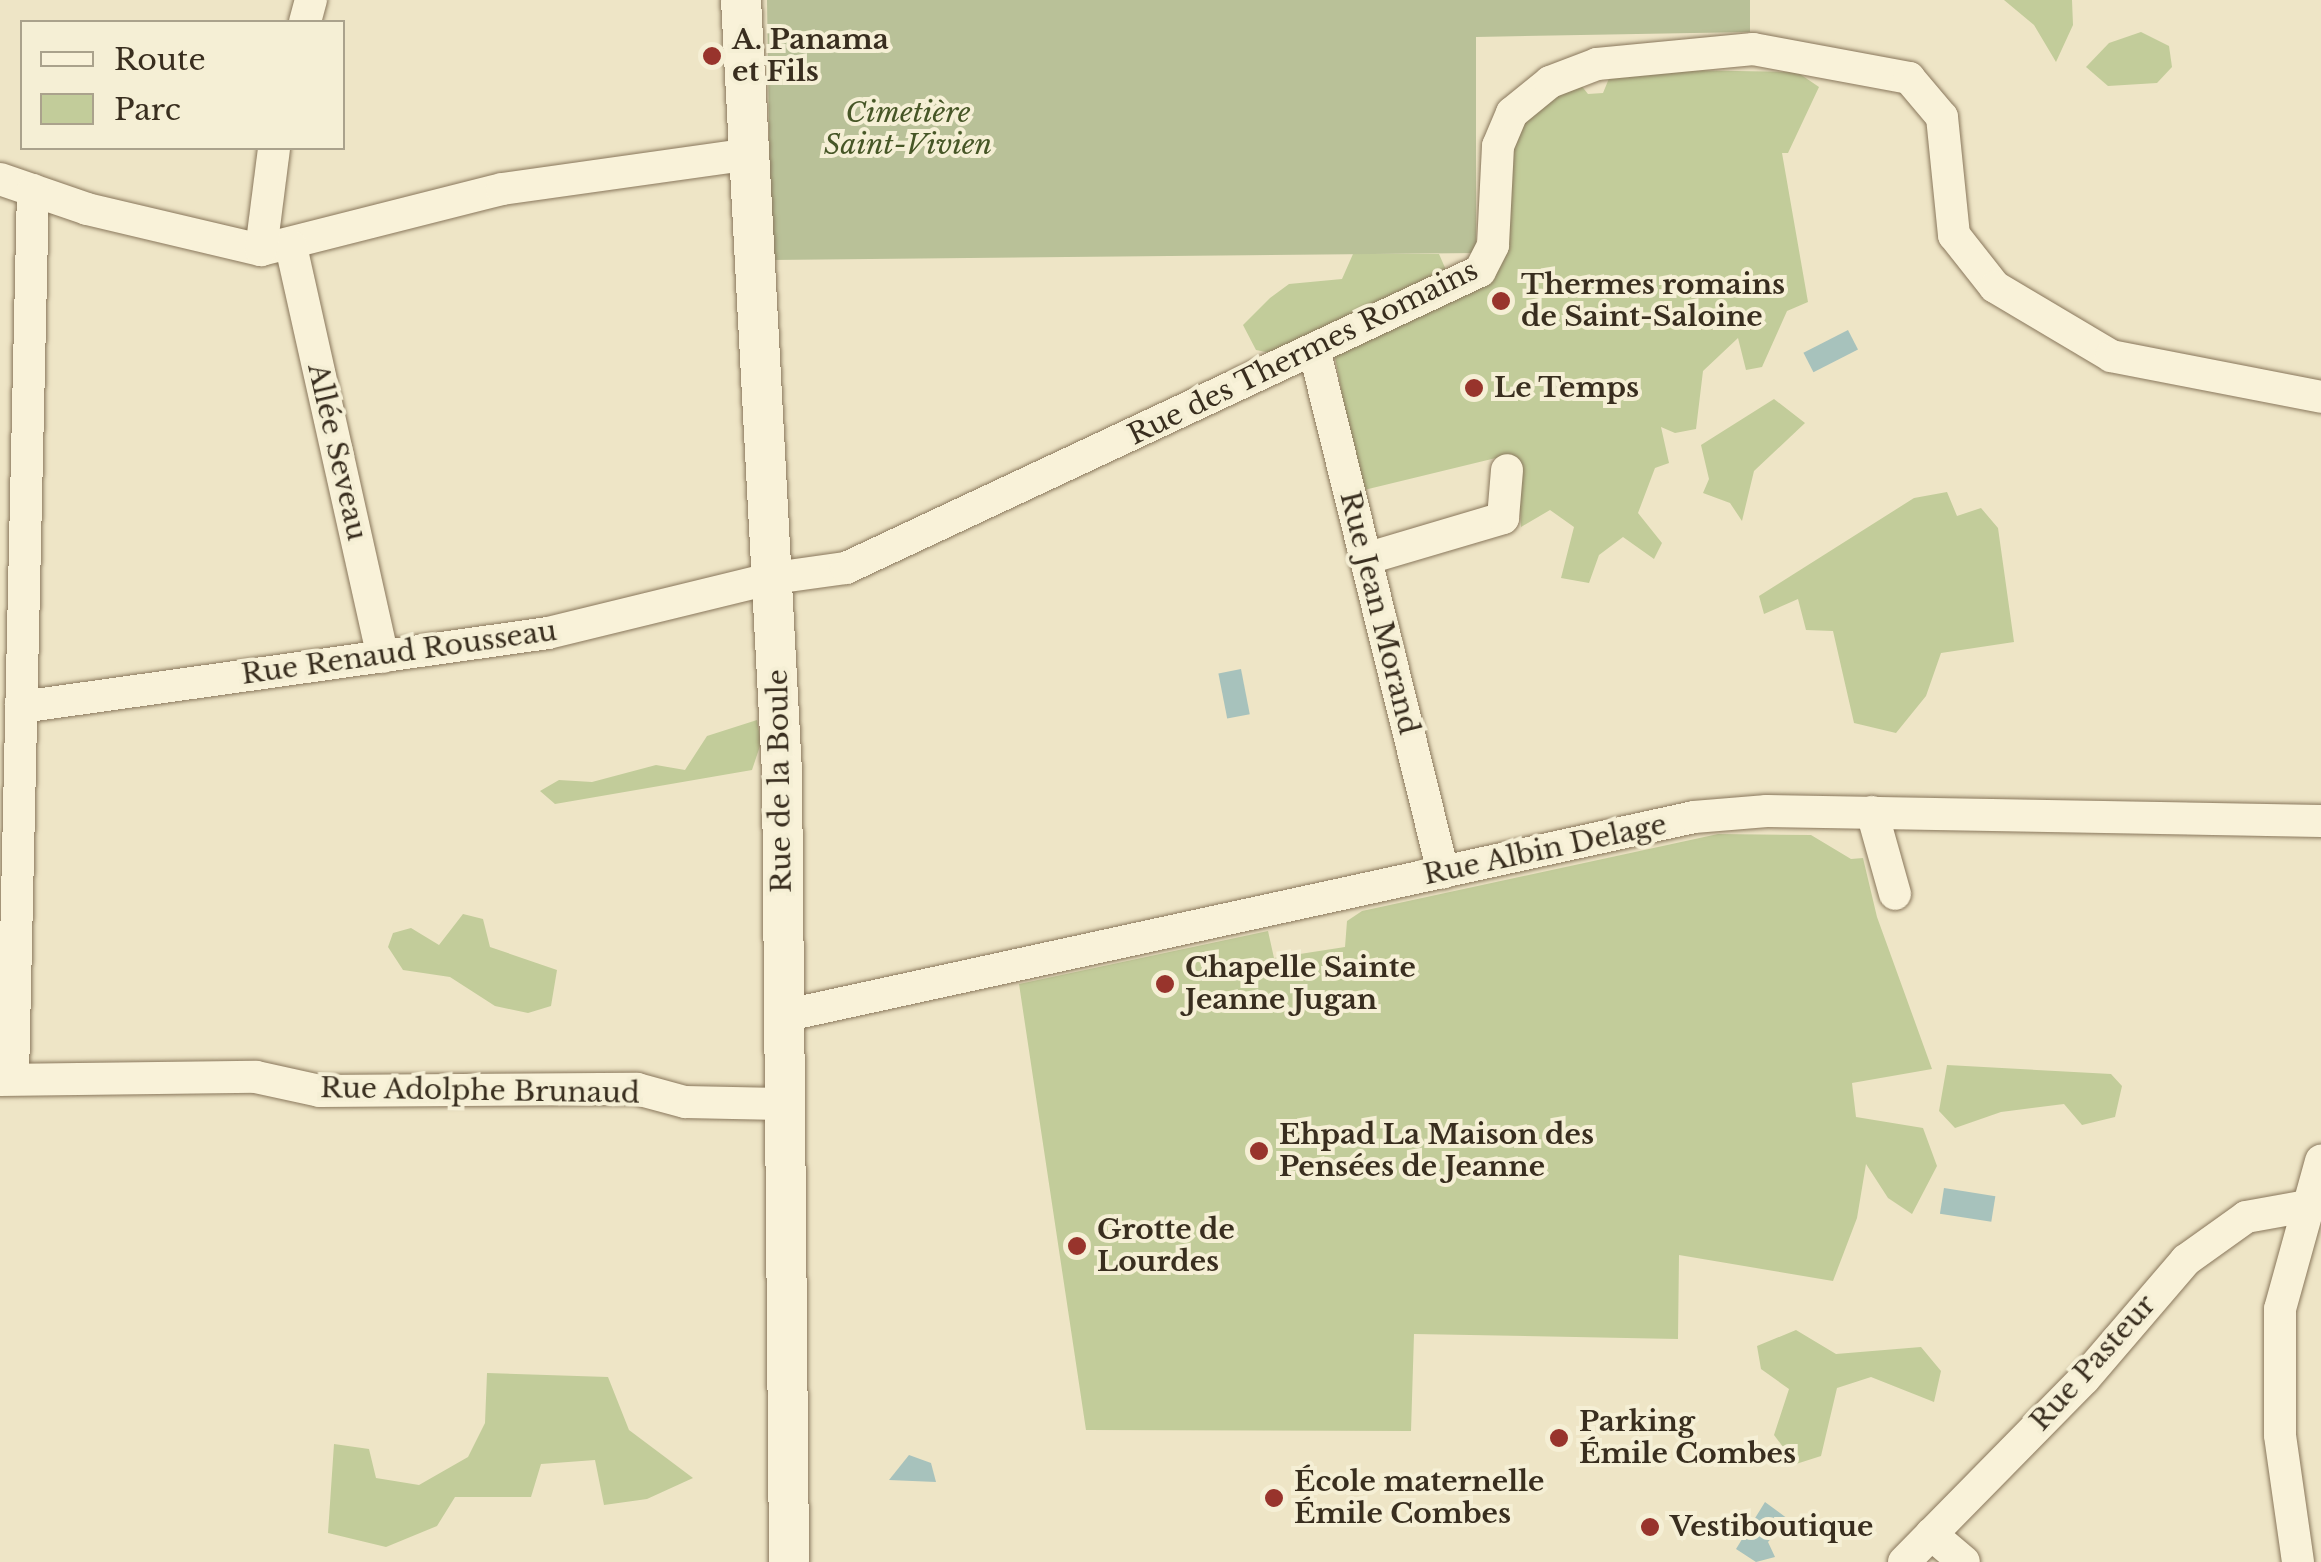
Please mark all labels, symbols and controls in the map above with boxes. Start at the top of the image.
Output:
legend [20,20,345,150]
place label: A. Panama et Fils [732,23,889,89]
text: Route [114,41,206,78]
marker: A. Panama et Fils [701,45,723,67]
text: Parc [114,91,181,128]
park label: Cimetière Saint-Vivien [824,96,992,162]
street label: Rue des Thermes Romains [1122,253,1484,453]
place label: Thermes romains de Saint-Saloine [1521,268,1785,334]
marker: Thermes romains de Saint-Saloine [1490,290,1512,312]
street label: Allée Seveau [300,360,374,544]
place label: Le Temps [1494,371,1640,405]
marker: Le Temps [1463,377,1485,399]
street label: Rue Jean Morand [1333,488,1425,738]
street label: Rue Renaud Rousseau [239,614,559,692]
street label: Rue de la Boule [761,669,799,893]
street label: Rue Albin Delage [1420,808,1670,892]
place label: Chapelle Sainte Jeanne Jugan [1185,951,1416,1017]
marker: Chapelle Sainte Jeanne Jugan [1154,973,1176,995]
street label: Rue Adolphe Brunaud [319,1071,641,1111]
place label: Ehpad La Maison des Pensées de Jeanne [1279,1118,1594,1184]
marker: Ehpad La Maison des Pensées de Jeanne [1248,1140,1270,1162]
place label: Grotte de Lourdes [1097,1213,1235,1279]
marker: Grotte de Lourdes [1066,1235,1088,1257]
street label: Rue Pasteur [2023,1288,2163,1438]
place label: Parking Émile Combes [1579,1405,1796,1471]
marker: Parking Émile Combes [1548,1427,1570,1449]
place label: École maternelle Émile Combes [1294,1465,1544,1531]
marker: École maternelle Émile Combes [1263,1487,1285,1509]
place label: Vestiboutique [1670,1510,1874,1544]
marker: Vestiboutique [1639,1516,1661,1538]

